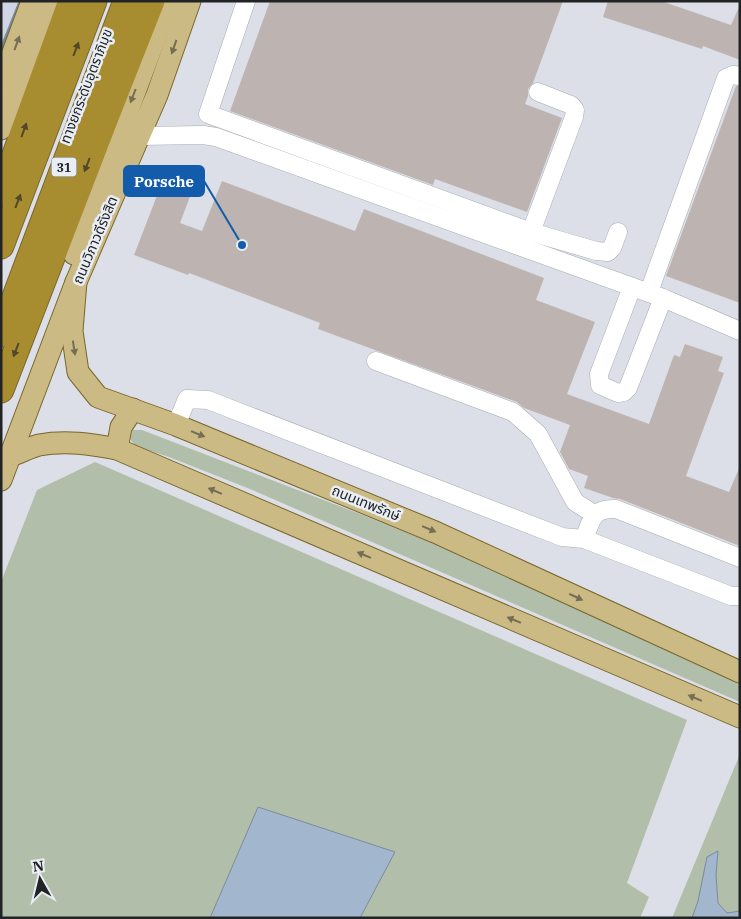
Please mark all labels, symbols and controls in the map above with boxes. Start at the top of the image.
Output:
street label: ทางยกระดับอุตราภิมุข [56,26,116,146]
one-way arrow [14,36,21,51]
one-way arrow [169,40,177,55]
one-way arrow [72,41,80,56]
one-way arrow [129,89,137,104]
one-way arrow [21,123,28,138]
road number: 31 [52,158,76,176]
one-way arrow [83,158,90,173]
callout: Porsche [124,166,204,196]
text: Porsche [134,172,194,191]
one-way arrow [15,194,23,208]
street label: ถนนวิภาวดีรังสิต [68,194,122,286]
one-way arrow [71,340,79,356]
one-way arrow [12,343,20,357]
one-way arrow [190,431,205,438]
street label: ถนนเทพรักษ์ [329,481,403,525]
one-way arrow [208,487,222,495]
one-way arrow [422,526,436,534]
one-way arrow [357,551,371,559]
one-way arrow [569,592,584,601]
one-way arrow [507,615,521,623]
one-way arrow [688,693,702,701]
north arrow [15,854,65,904]
text: N [31,856,45,876]

